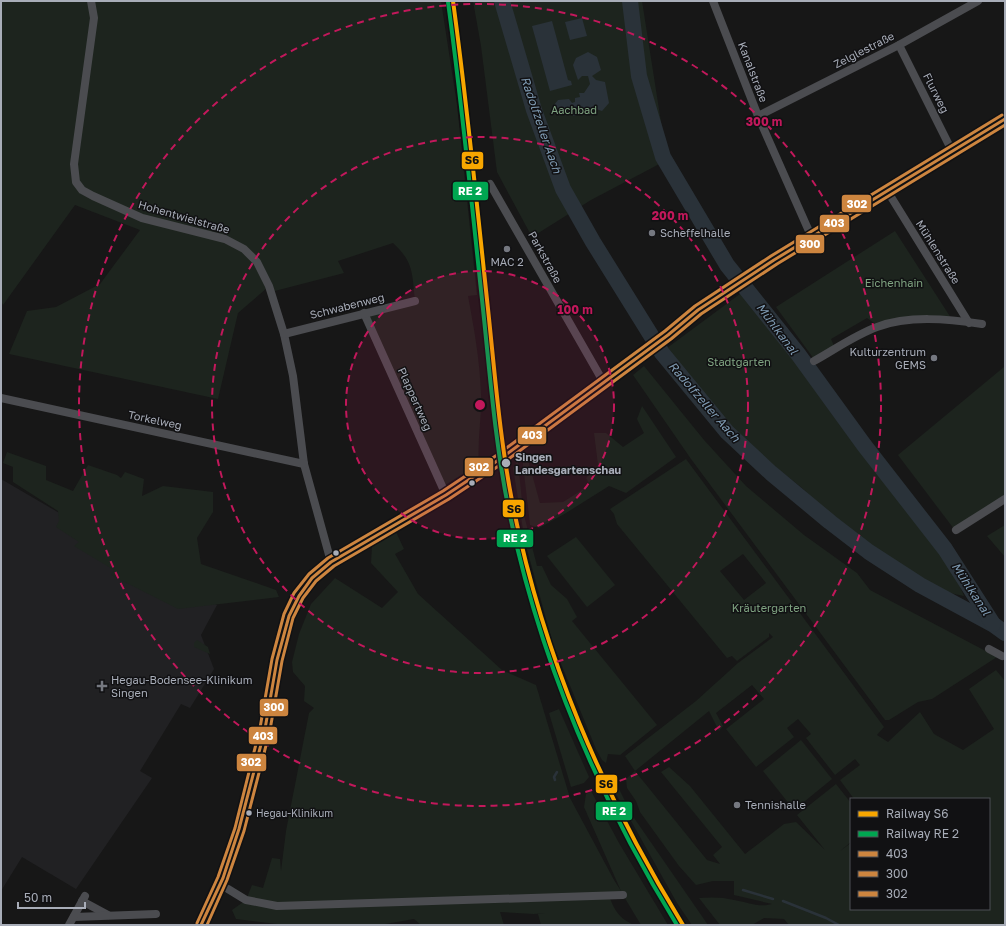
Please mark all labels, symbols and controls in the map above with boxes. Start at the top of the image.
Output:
street label: Zelglestraße [831,29,896,70]
street label: Kanalstraße [736,40,771,104]
street label: Flurweg [921,71,952,115]
water label: Radolfzeller Aach [518,74,565,176]
park label: Aachbad [551,103,597,116]
text: 300 m [746,114,782,129]
line badge: S6 [461,151,484,170]
text: S6 [465,153,479,166]
line badge: RE 2 [452,181,489,201]
text: RE 2 [458,184,482,197]
line badge: 302 [841,194,872,213]
street label: Hohentwielstraße [137,197,231,236]
text: 302 [847,197,868,210]
text: 200 m [652,208,688,223]
line badge: 403 [819,214,850,233]
text: 403 [824,216,845,229]
street label: Mühlenstraße [914,217,963,286]
place label: Scheffelhalle [660,226,730,239]
marker: Scheffelhalle [647,228,657,238]
street label: Parkstraße [526,229,565,285]
line badge: 300 [795,234,825,254]
text: 300 [799,237,821,250]
marker: MAC 2 [502,244,512,254]
place label: MAC 2 [490,255,524,268]
park label: Eichenhain [865,276,923,289]
street label: Schwabenweg [308,290,385,321]
water label: Mühlkanal [753,300,802,358]
text: 100 m [557,302,593,317]
place label: Kulturzentrum GEMS [849,345,926,371]
marker: Kulturzentrum GEMS [929,353,939,363]
park label: Stadtgarten [707,355,771,368]
water label: Radolfzeller Aach [665,358,744,445]
street label: Plappertweg [396,365,435,432]
centre of rings [473,398,487,412]
street label: Torkelweg [127,407,183,432]
line badge: 403 [517,426,547,445]
text: 403 [522,428,543,441]
place label: Singen Landesgartenschau [515,450,621,476]
line badge: 302 [464,457,494,477]
marker: Singen Landesgartenschau [500,457,512,469]
text: 302 [469,460,490,473]
unlabelled marker [467,478,477,488]
line badge: S6 [502,499,525,518]
text: S6 [507,502,521,515]
line badge: RE 2 [496,529,534,548]
text: RE 2 [503,531,527,544]
unlabelled marker [331,548,341,558]
water label: Mühlkanal [949,559,995,619]
park label: Kräutergarten [732,601,806,614]
place label: Hegau-Bodensee-Klinikum Singen [111,673,252,699]
marker: Hegau-Bodensee-Klinikum Singen [96,680,108,692]
line badge: 300 [259,698,289,717]
text: 300 [263,700,285,713]
line badge: 403 [248,726,278,745]
text: 403 [253,729,274,742]
line badge: 302 [236,753,267,772]
text: 302 [241,755,262,768]
line badge: S6 [595,774,618,794]
text: S6 [599,777,613,790]
place label: Tennishalle [745,798,806,811]
legend [850,798,990,910]
marker: Tennishalle [732,800,742,810]
line badge: RE 2 [595,801,633,821]
text: RE 2 [602,804,626,817]
text: Railway S6 [886,806,948,821]
place label: Hegau-Klinikum [256,807,333,819]
marker: Hegau-Klinikum [244,808,254,818]
text: Railway RE 2 [886,826,959,841]
text: 403 [886,846,908,861]
text: 300 [886,866,908,881]
scale bar [18,884,85,910]
text: 302 [886,886,907,901]
text: 50 m [24,890,52,905]

